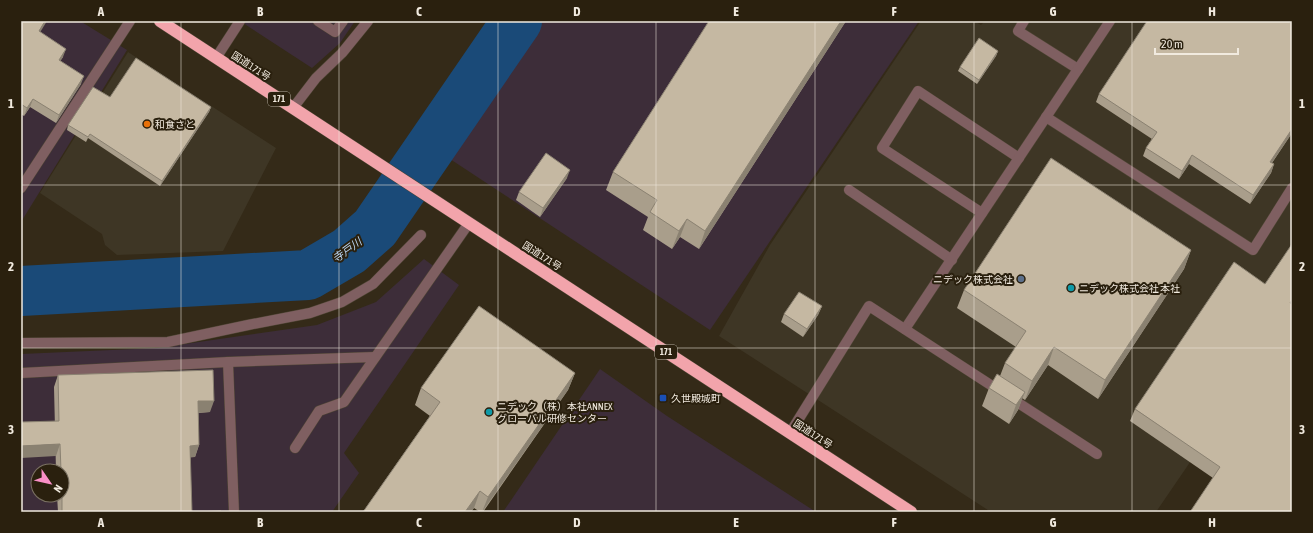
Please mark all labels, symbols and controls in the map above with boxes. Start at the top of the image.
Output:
text: A [97,4,105,19]
text: B [257,4,264,19]
text: C [416,4,422,19]
text: D [573,4,581,19]
text: E [733,4,739,19]
text: F [891,4,897,19]
text: G [1050,4,1057,19]
text: H [1208,4,1216,19]
scale bar [1155,30,1238,56]
text: 20 m [1161,37,1183,51]
street label: 国道171号 [230,49,272,83]
road number: 171 [268,92,290,106]
text: 1 [8,96,14,111]
text: 1 [1299,96,1305,111]
marker: 和食さと [142,119,152,129]
place label: 和食さと [155,119,195,130]
water label: 寺戸川 [330,235,365,265]
street label: 国道171号 [521,239,563,273]
text: 2 [8,259,14,274]
text: 2 [1299,259,1305,274]
place label: ニデック株式会社 [933,274,1013,285]
marker: ニデック株式会社 [1016,274,1026,284]
marker: ニデック株式会社 本社 [1066,283,1076,293]
place label: ニデック株式会社 本社 [1079,283,1180,294]
road number: 171 [655,345,677,359]
marker: 久世殿城町 [658,393,668,403]
place label: 久世殿城町 [671,393,721,404]
place label: ニデック（株）本社ANNEX グローバル研修センター [497,401,613,424]
marker: ニデック（株）本社ANNEX グローバル研修センター [484,407,494,417]
street label: 国道171号 [792,417,834,451]
text: 3 [8,422,14,437]
text: 3 [1299,422,1305,437]
north arrow [30,463,70,503]
text: N [51,483,65,495]
text: A [97,515,105,530]
text: B [257,515,264,530]
text: C [416,515,422,530]
text: D [573,515,581,530]
text: E [733,515,739,530]
text: F [891,515,897,530]
text: G [1050,515,1057,530]
text: H [1208,515,1216,530]

